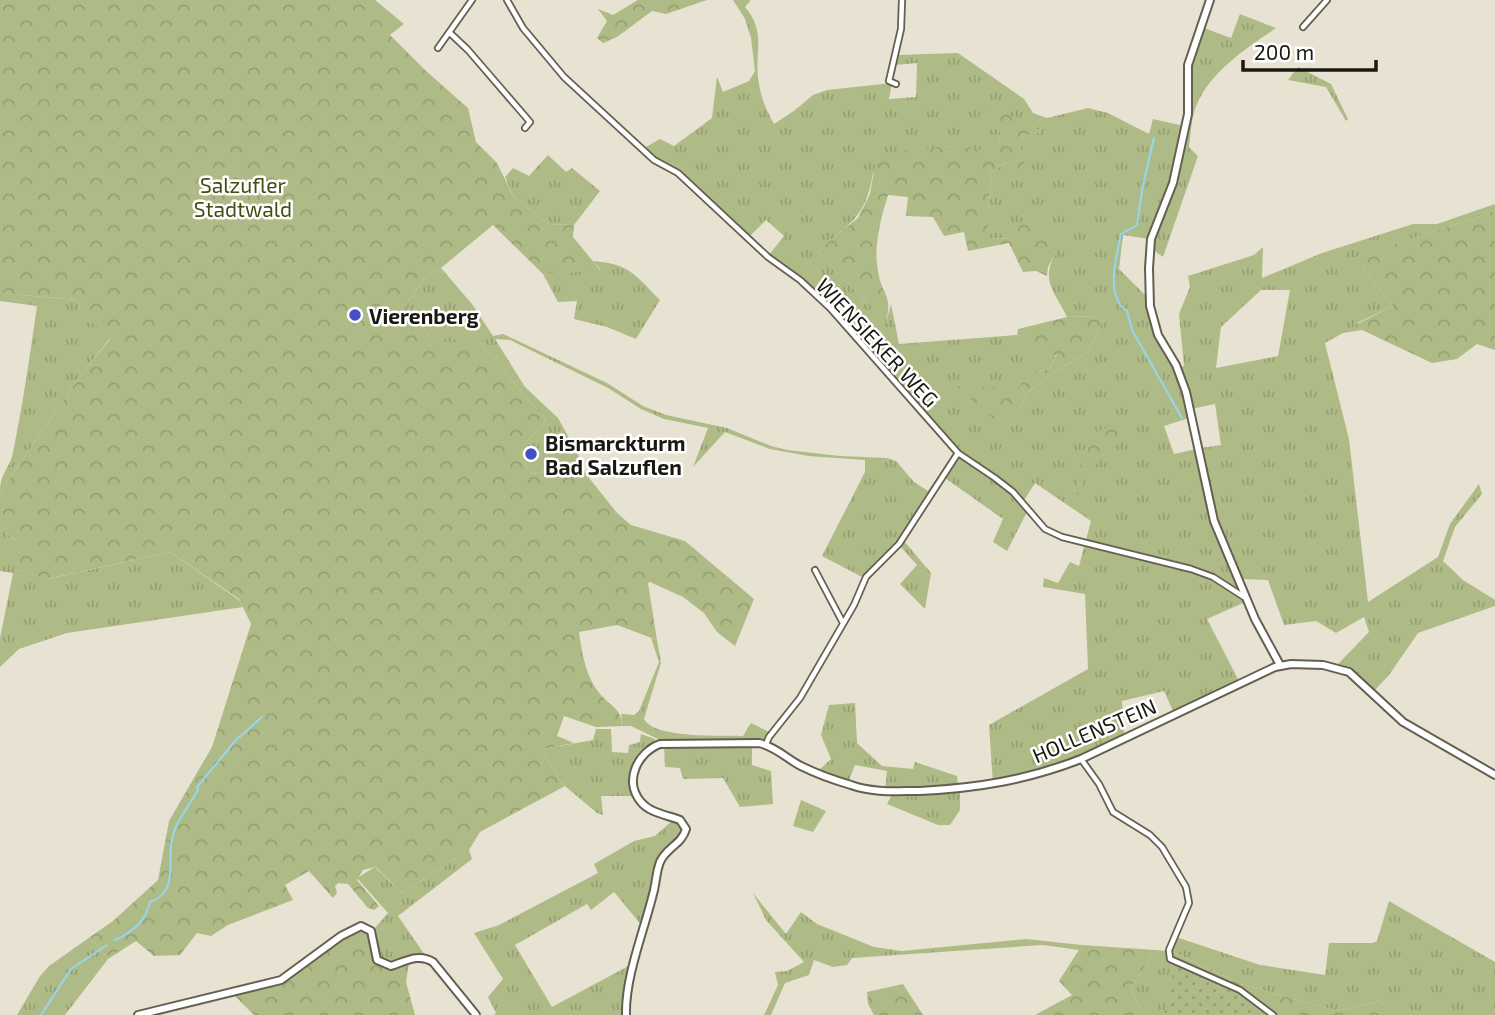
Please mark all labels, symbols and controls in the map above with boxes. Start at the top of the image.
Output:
scale bar [1243,28,1376,72]
text: 200 m [1254,39,1314,64]
park label: Salzufler Stadtwald [194,172,292,221]
street label: WIENSIEKER WEG [812,272,944,412]
place label: Vierenberg [369,303,479,328]
marker: Vierenberg [347,307,363,323]
place label: Bismarckturm Bad Salzuflen [545,430,686,479]
marker: Bismarckturm Bad Salzuflen [523,446,539,462]
street label: HOLLENSTEIN [1028,693,1160,767]

